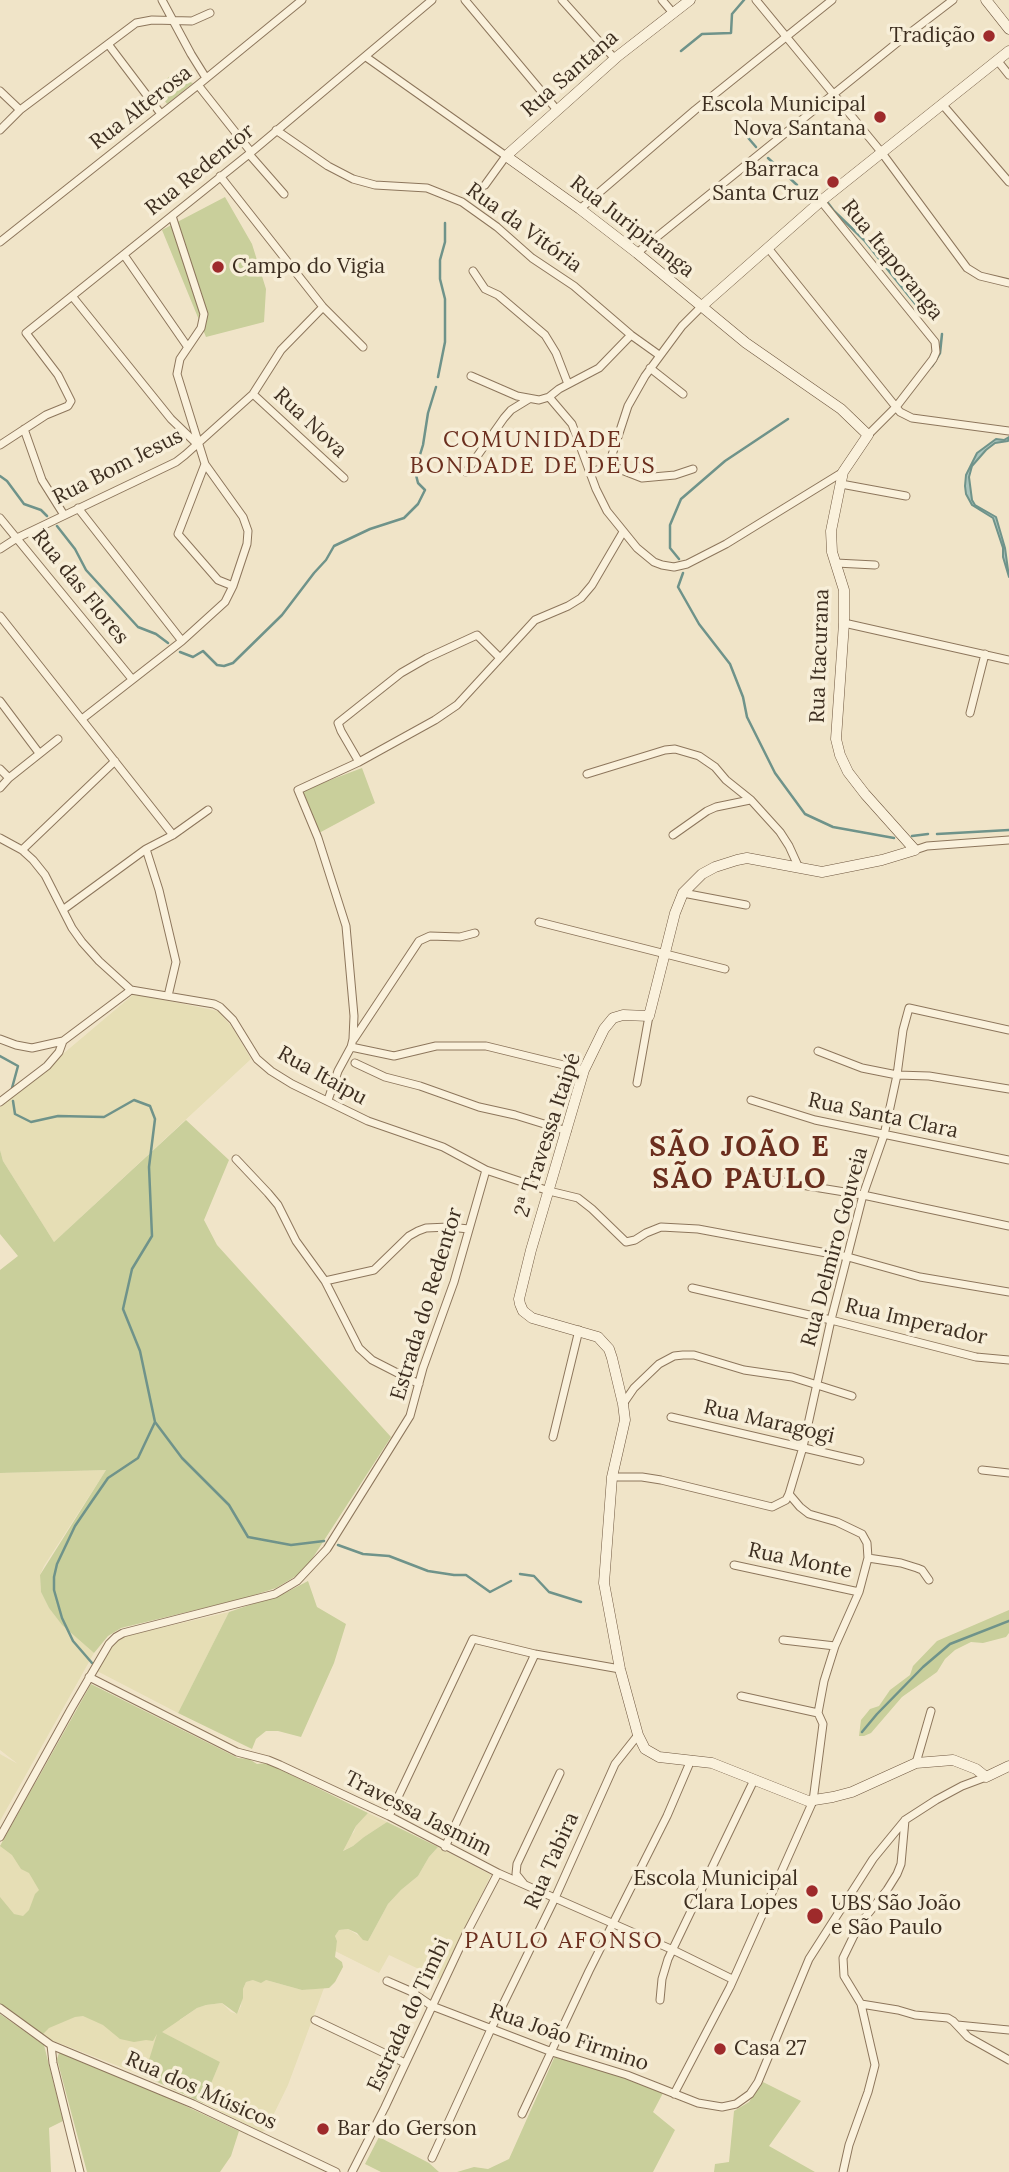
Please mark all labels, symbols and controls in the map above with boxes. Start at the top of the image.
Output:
place label: Tradição [889,23,975,49]
street label: Rua Santana [516,25,624,123]
marker: Tradição [981,28,997,44]
street label: Rua Alterosa [85,60,197,156]
place label: Escola Municipal Nova Santana [701,92,866,142]
marker: Escola Municipal Nova Santana [872,109,888,125]
street label: Rua Redentor [141,119,259,221]
place label: Barraca Santa Cruz [712,157,819,207]
street label: Rua Juripiranga [565,171,699,283]
marker: Barraca Santa Cruz [825,174,841,190]
street label: Rua da Vitória [461,178,587,278]
street label: Rua Itaporanga [836,195,948,325]
place label: Campo do Vigia [232,254,385,280]
marker: Campo do Vigia [210,259,226,275]
street label: Rua Nova [268,383,352,463]
street label: Rua Bom Jesus [49,423,187,511]
district label: COMUNIDADE BONDADE DE DEUS [411,426,655,480]
street label: Rua das Flores [26,525,134,649]
street label: Rua Itacurana [805,588,835,724]
street label: Rua Itaipu [273,1041,371,1111]
street label: 2ª Travessa Itaipé [510,1050,586,1220]
street label: Rua Santa Clara [806,1088,960,1144]
district label: SÃO JOÃO E SÃO PAULO [651,1131,829,1197]
street label: Rua Delmiro Gouveia [796,1144,874,1350]
street label: Estrada do Redentor [386,1205,468,1403]
street label: Rua Imperador [842,1293,990,1351]
street label: Rua Maragogi [701,1395,837,1449]
street label: Rua Monte [746,1538,854,1584]
street label: Travessa Jasmim [340,1766,496,1862]
street label: Rua Tabira [519,1808,585,1914]
place label: Escola Municipal Clara Lopes [633,1866,798,1916]
marker: Escola Municipal Clara Lopes [804,1883,820,1899]
place label: UBS São João e São Paulo [831,1891,961,1941]
marker: UBS São João e São Paulo [805,1906,825,1926]
district label: PAULO AFONSO [466,1927,662,1955]
street label: Estrada do Timbi [362,1934,456,2096]
street label: Rua João Firmino [486,1999,652,2077]
place label: Casa 27 [734,2036,807,2062]
marker: Casa 27 [712,2041,728,2057]
street label: Rua dos Músicos [122,2046,280,2136]
place label: Bar do Gerson [337,2116,477,2142]
marker: Bar do Gerson [315,2121,331,2137]

